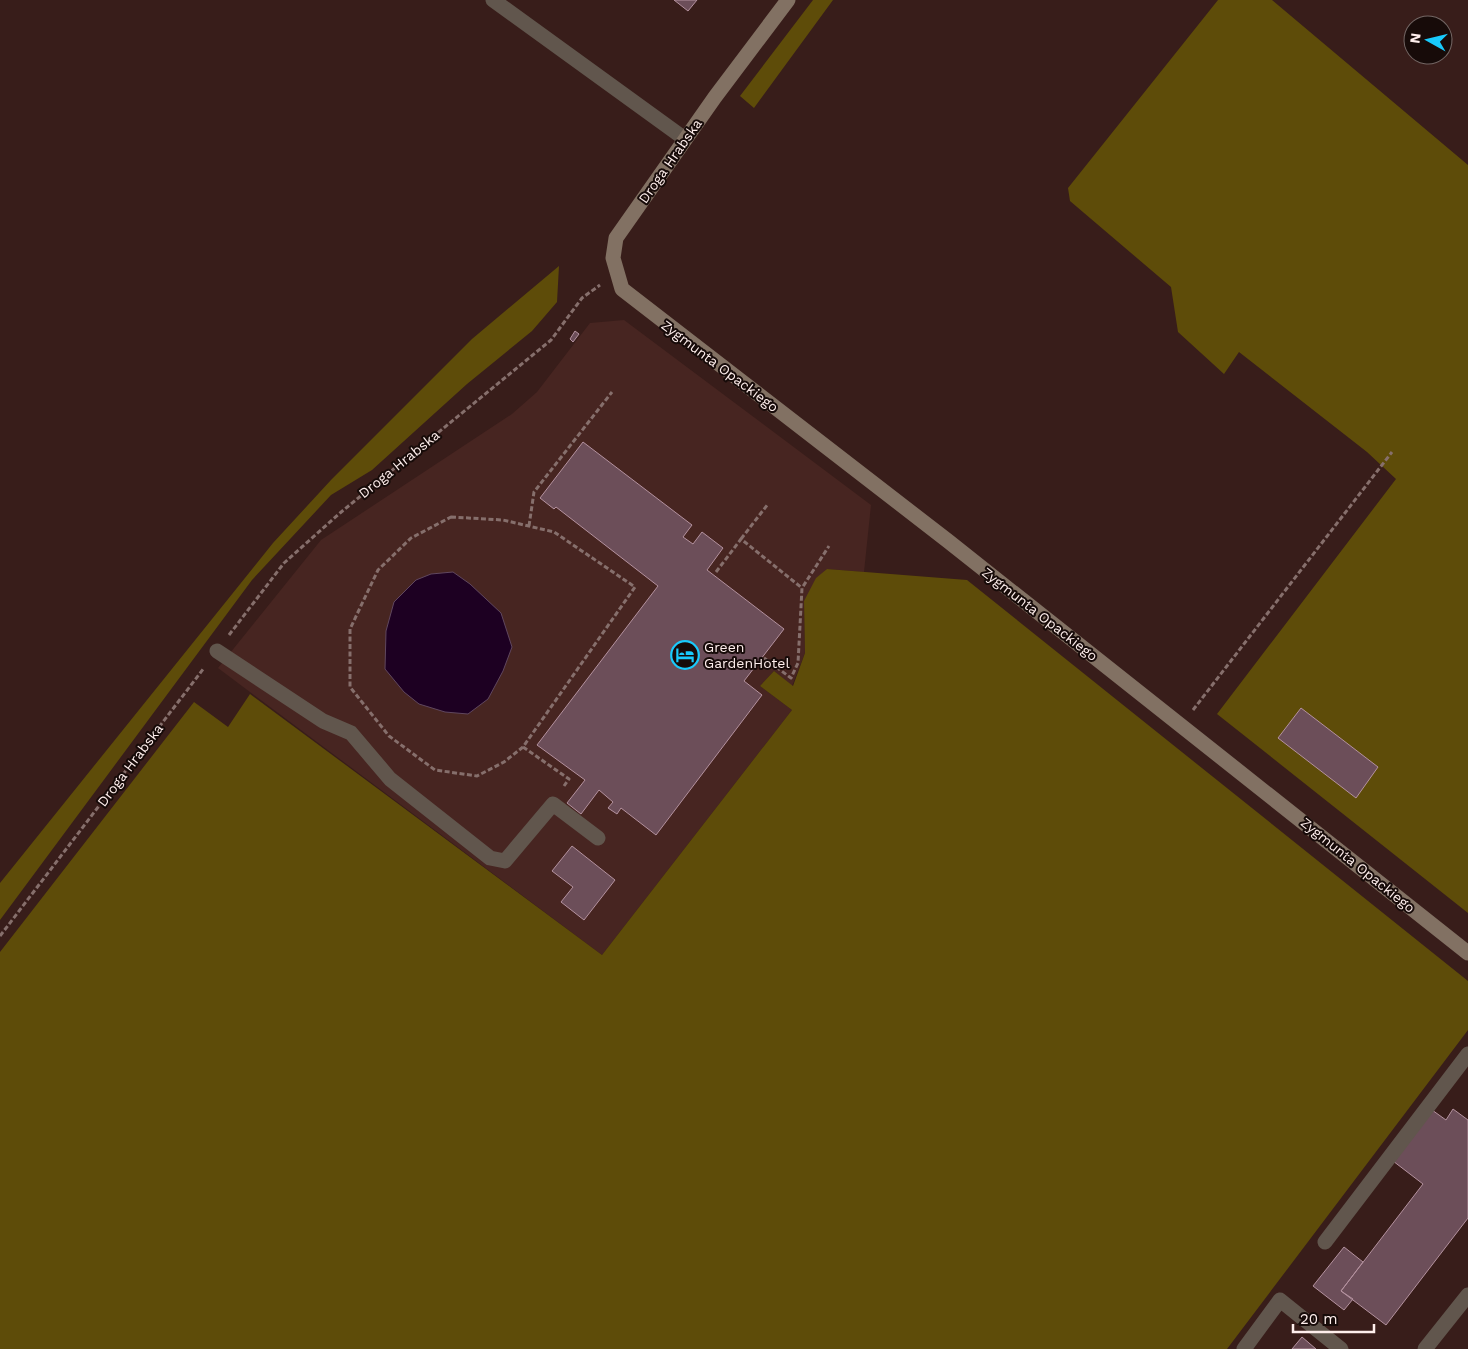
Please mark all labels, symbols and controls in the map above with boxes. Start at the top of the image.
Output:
north arrow [1403,15,1453,65]
text: N [1406,32,1424,44]
street label: Droga Hrabska [635,116,705,206]
street label: Zygmunta Opackiego [658,317,782,415]
street label: Droga Hrabska [355,427,443,501]
street label: Zygmunta Opackiego [979,564,1101,664]
place label: Green GardenHotel [704,639,790,671]
hotel icon: Green GardenHotel [670,640,700,670]
street label: Droga Hrabska [94,720,166,809]
street label: Zygmunta Opackiego [1298,814,1418,916]
scale bar [1293,1302,1374,1334]
text: 20 m [1300,1310,1338,1328]

